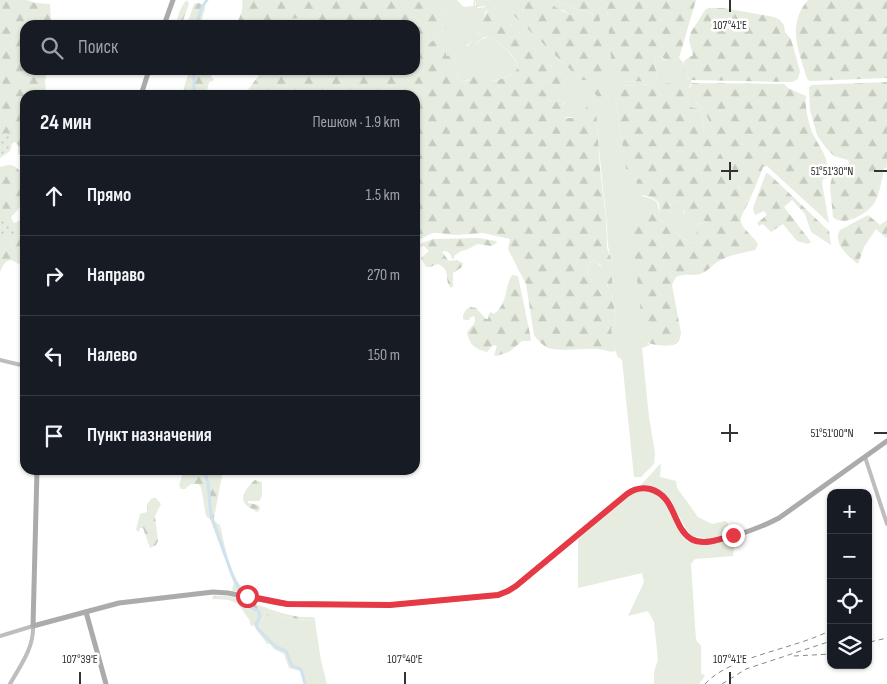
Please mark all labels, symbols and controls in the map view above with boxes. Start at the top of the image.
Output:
text: 107°41'E [713,18,747,33]
search box [20,20,420,75]
icon: search [38,34,66,62]
text: Поиск [78,36,118,59]
text: 24 мин [40,110,91,135]
text: Пешком · 1.9 km [312,113,400,132]
text: 51°51'30"N [811,164,853,179]
icon: ahead [40,182,68,210]
text: Прямо [87,184,131,207]
text: 1.5 km [366,186,400,205]
icon: right [40,262,68,290]
text: Направо [87,264,145,287]
text: 270 m [367,266,400,285]
icon: left [40,342,68,370]
text: Налево [87,344,137,367]
text: 150 m [368,346,400,365]
icon: arrive [40,422,68,450]
text: Пункт назначения [87,424,212,447]
text: 51°51'00"N [810,426,854,441]
map controls [827,489,872,669]
button: + [827,489,872,534]
route end [722,524,745,547]
button: − [827,534,872,579]
button: locate [827,579,872,624]
route start [236,585,259,608]
button: layers [827,624,872,669]
text: 107°39'E [62,652,98,667]
text: 107°40'E [387,652,423,667]
text: 107°41'E [713,652,747,667]

